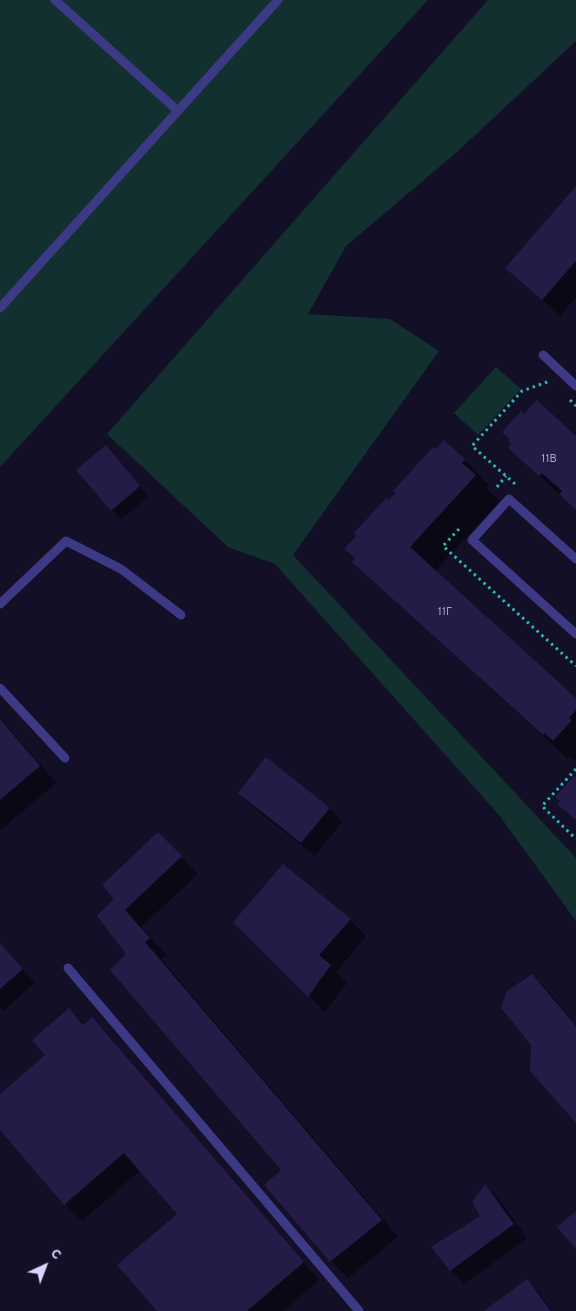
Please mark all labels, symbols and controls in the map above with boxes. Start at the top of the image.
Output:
house number: 11В [541,453,557,467]
house number: 11Г [438,606,452,620]
north arrow [20,1241,70,1291]
text: С [46,1245,65,1264]

